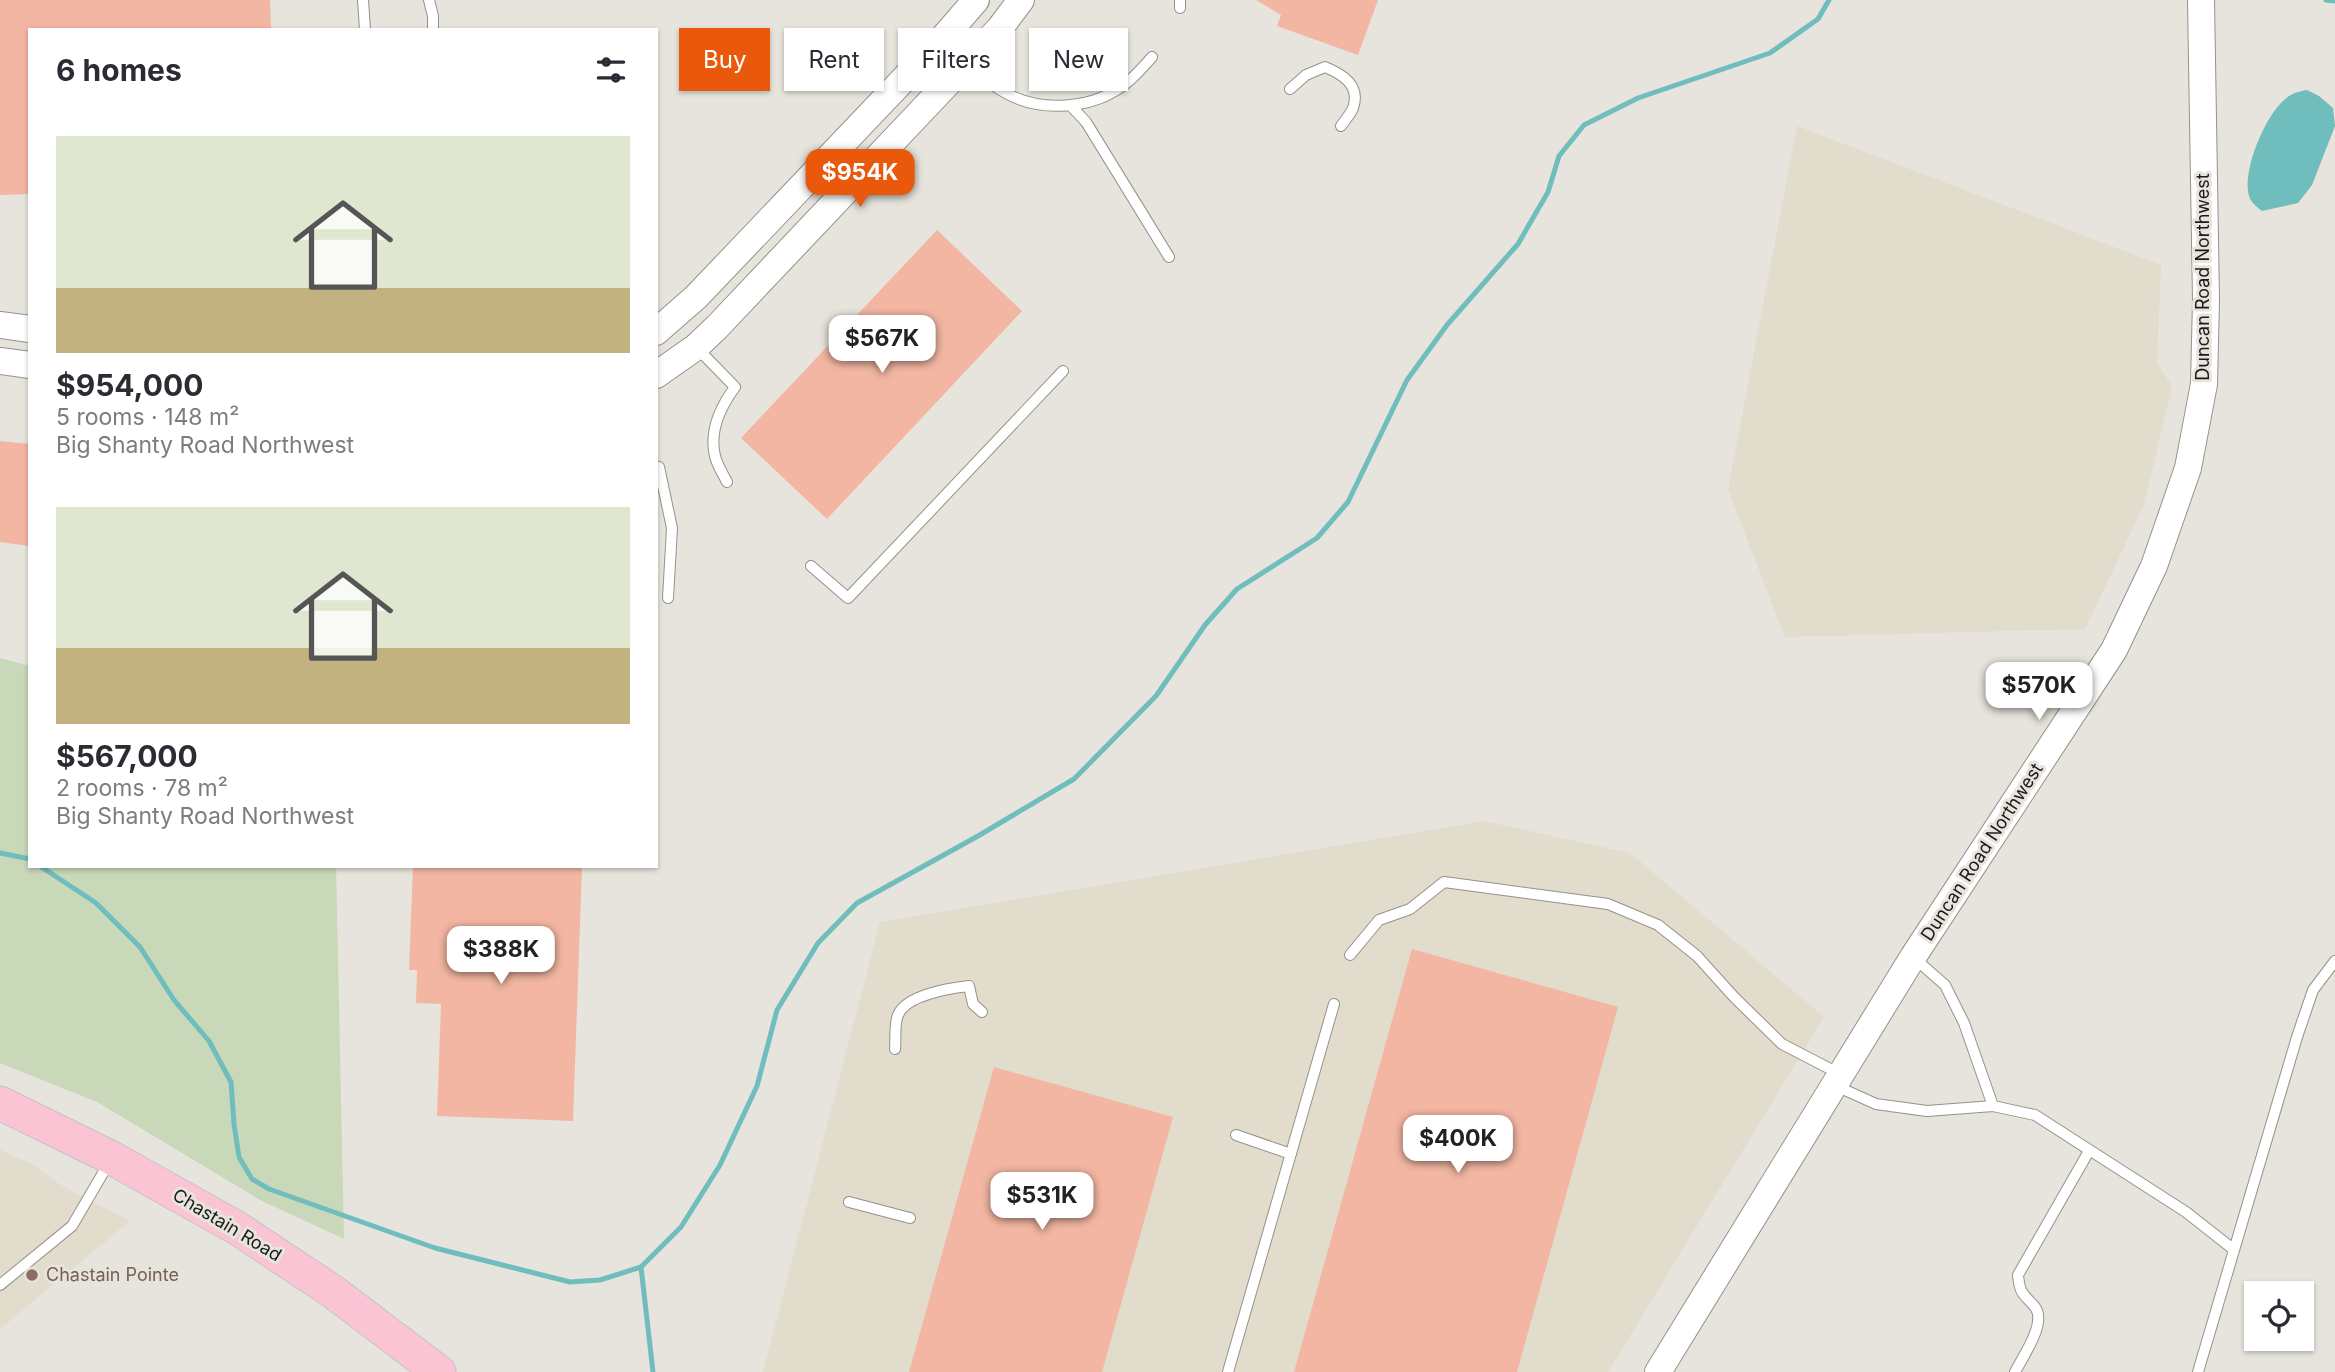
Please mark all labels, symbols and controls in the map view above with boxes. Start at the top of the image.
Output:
chip: Buy [679,28,770,91]
chip: Rent [784,28,884,91]
chip: Filters [898,28,1015,91]
chip: New [1029,28,1128,91]
icon: filters [592,51,630,89]
text: 6 homes [56,52,182,88]
pin: $954K [811,150,909,209]
text: $954K [822,158,898,186]
street label: Duncan Road Northwest [2192,173,2213,381]
icon: home [280,182,406,308]
pin: $567K [833,316,931,375]
text: $567K [845,324,919,352]
text: $954,000 [56,367,203,403]
text: 5 rooms · 148 m² [56,403,239,431]
text: Big Shanty Road Northwest [56,431,354,459]
icon: home [280,553,406,679]
pin: $570K [1990,662,2088,722]
text: $570K [2002,671,2076,699]
text: $567,000 [56,738,198,774]
street label: Duncan Road Northwest [1916,759,2047,944]
text: 2 rooms · 78 m² [56,774,228,802]
text: Big Shanty Road Northwest [56,802,354,830]
pin: $388K [452,926,550,986]
text: $388K [463,935,539,963]
pin: $400K [1409,1116,1507,1175]
text: $400K [1419,1124,1497,1152]
pin: $531K [993,1172,1091,1232]
text: $531K [1006,1181,1078,1209]
street label: Chastain Road [169,1184,285,1265]
place label: Chastain Pointe [46,1264,179,1285]
marker: Chastain Pointe [24,1267,40,1283]
map controls [2244,1281,2314,1351]
button: locate [2244,1281,2314,1351]

